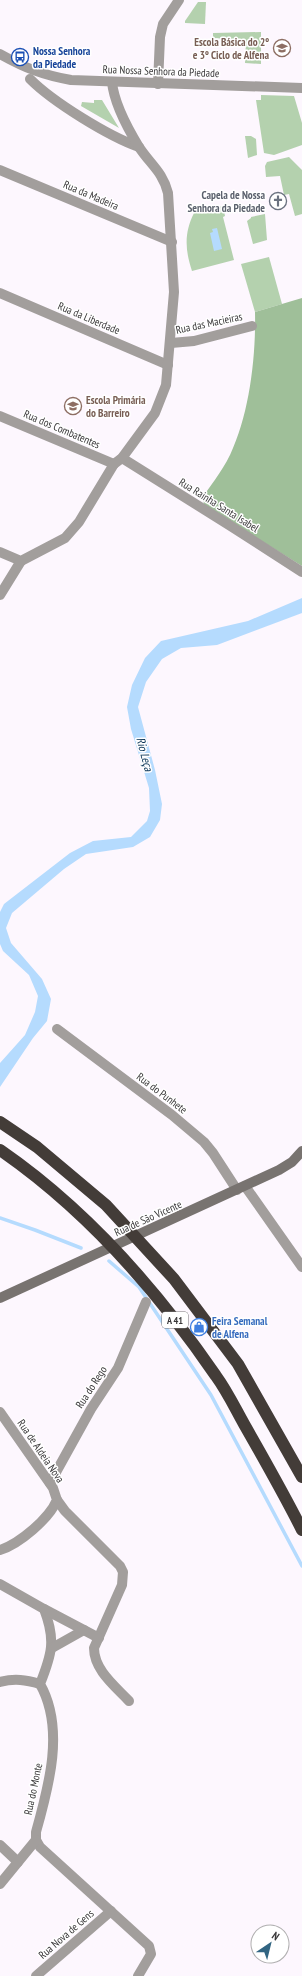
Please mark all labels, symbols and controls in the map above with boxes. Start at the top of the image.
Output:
place label: Escola Básica do 2º e 3º Ciclo de Alfena [193,35,269,62]
school or university icon: Escola Básica do 2º e 3º Ciclo de Alfena [272,38,292,58]
place label: Nossa Senhora da Piedade [33,44,91,71]
bus stop icon: Nossa Senhora da Piedade [10,47,30,67]
street label: Rua Nossa Senhora da Piedade [102,62,220,80]
street label: Rua da Madeira [61,177,121,213]
place label: Capela de Nossa Senhora da Piedade [188,188,265,215]
church icon: Capela de Nossa Senhora da Piedade [268,191,288,211]
street label: Rua da Liberdade [56,299,123,338]
street label: Rua das Macieiras [174,309,244,337]
place label: Escola Primária do Barreiro [86,393,146,420]
school or university icon: Escola Primária do Barreiro [63,396,83,416]
street label: Rua dos Combatentes [22,407,103,452]
street label: Rua Rainha Santa Isabel [176,475,262,535]
water label: Rio Leça [133,735,157,774]
street label: Rua do Punhete [134,1069,190,1117]
street label: Rua de São Vicente [112,1197,184,1239]
road number: A 41 [162,1312,188,1328]
place label: Feira Semanal de Alfena [212,1314,268,1341]
shop icon: Feira Semanal de Alfena [189,1317,209,1337]
street label: Rua do Rego [72,1363,110,1411]
street label: Rua de Aldeia Nova [15,1417,67,1485]
street label: Rua do Monte [21,1761,45,1816]
street label: Rua Nova de Gens [36,1906,97,1962]
north arrow [250,1924,290,1964]
text: N [269,1928,282,1943]

